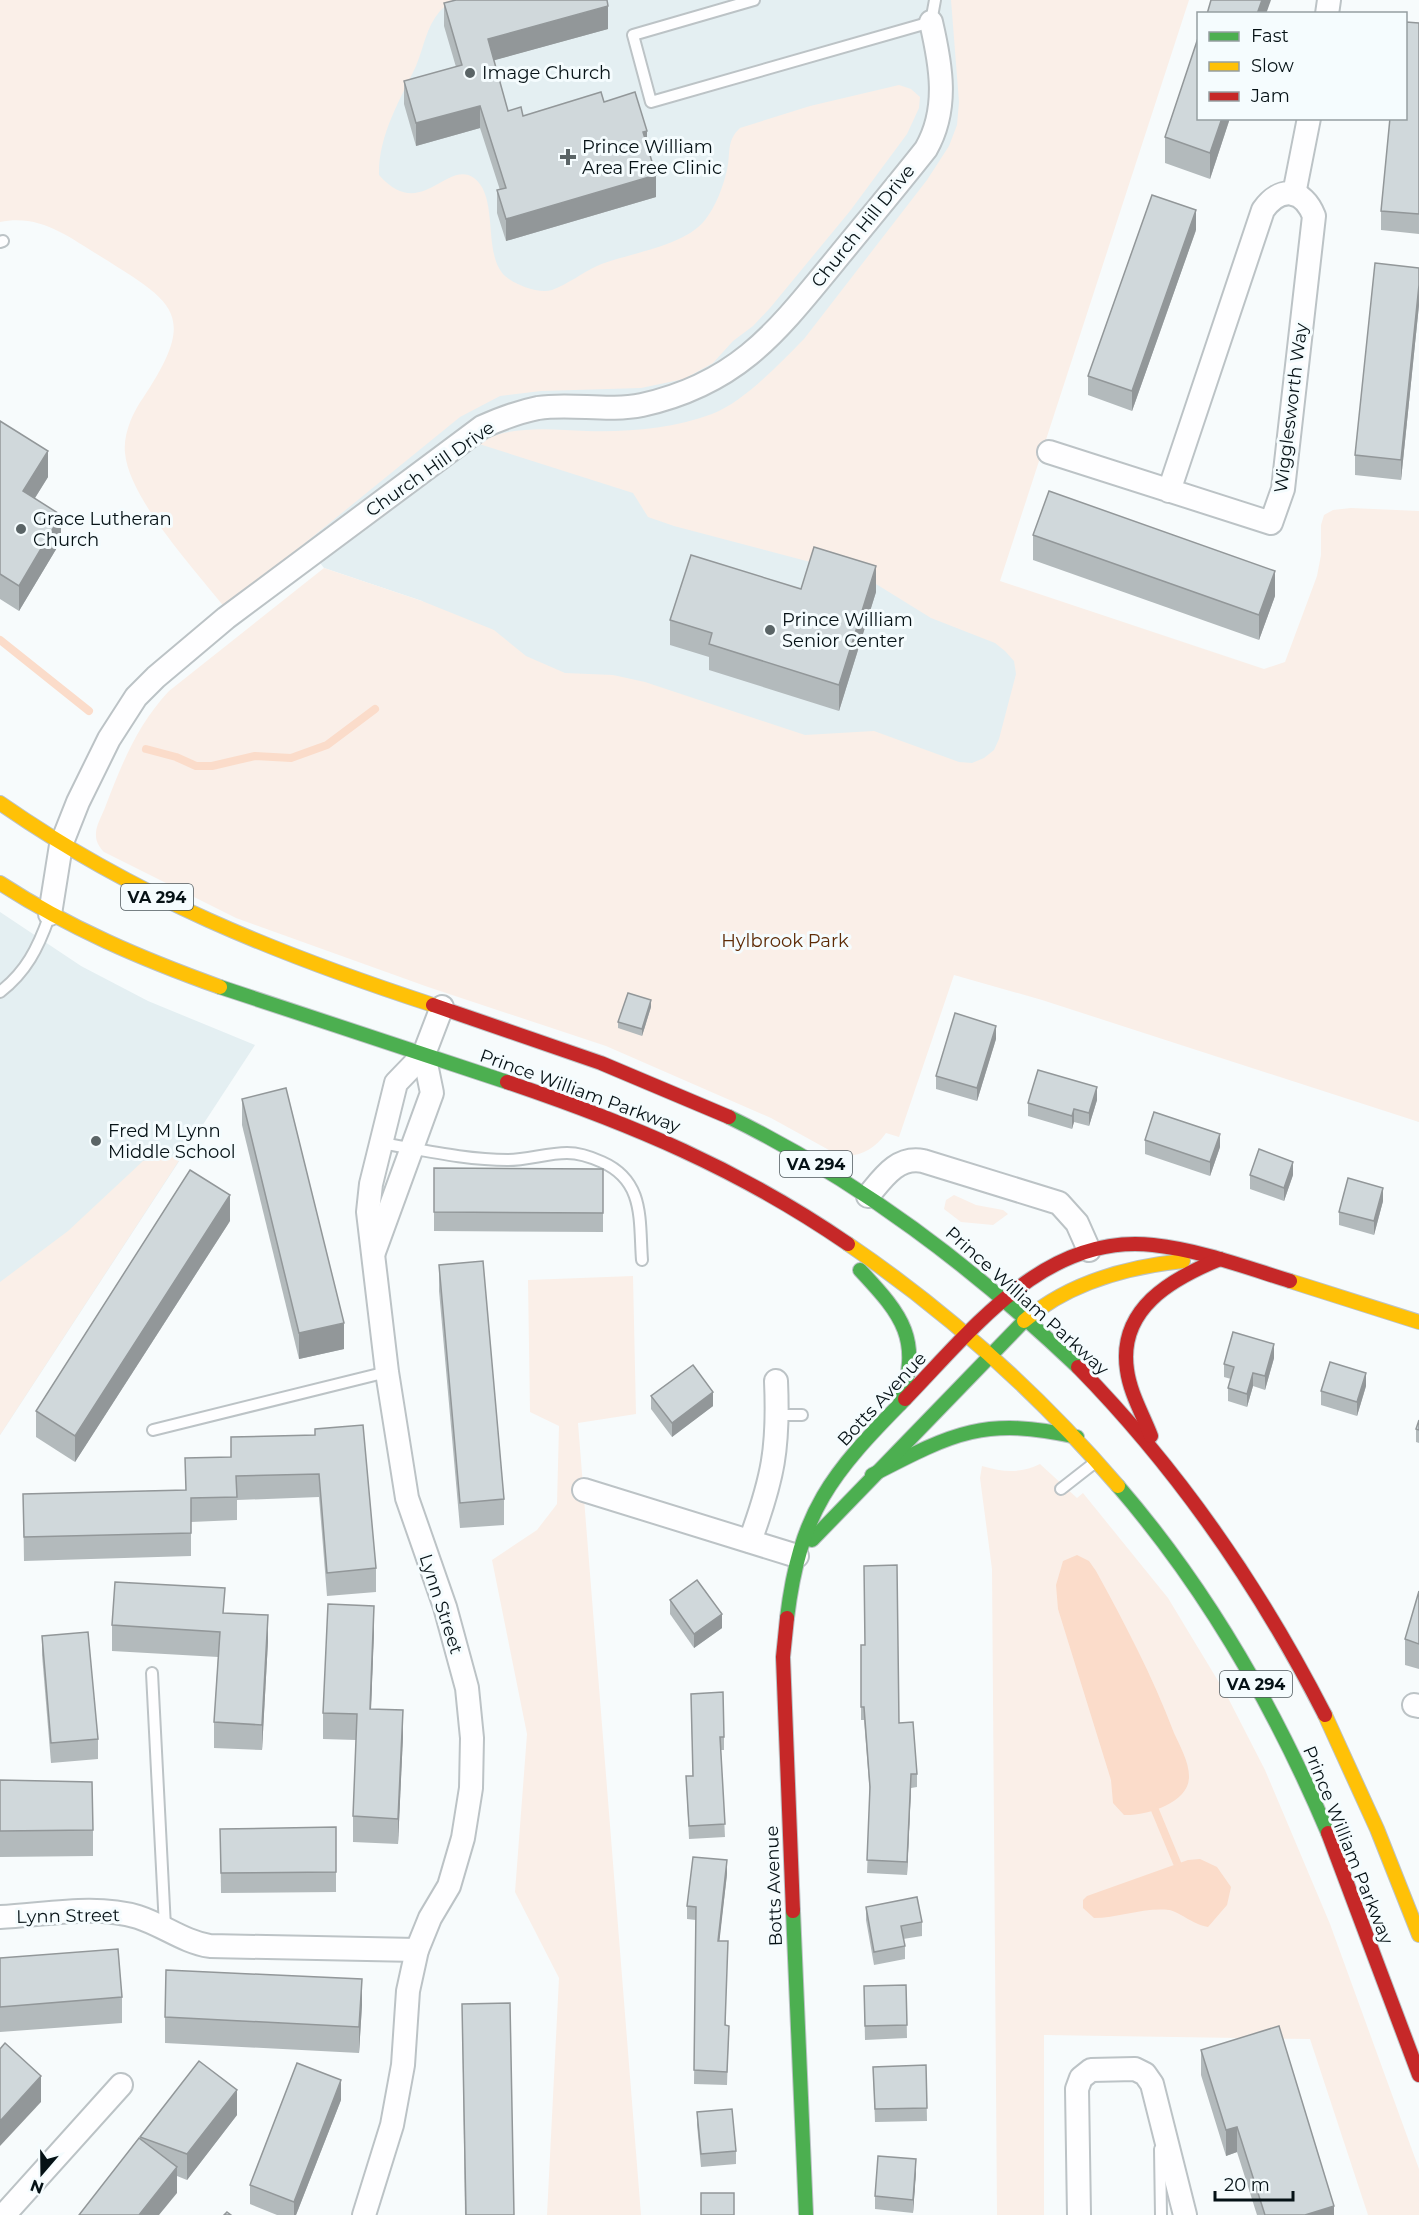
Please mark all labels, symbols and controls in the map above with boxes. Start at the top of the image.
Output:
legend [1197,12,1407,120]
text: Fast [1251,25,1289,47]
text: Slow [1251,55,1294,77]
place label: Image Church [482,62,611,84]
marker: Image Church [463,66,477,80]
text: Jam [1250,85,1290,107]
place label: Prince William Area Free Clinic [582,136,722,179]
marker: Prince William Area Free Clinic [559,148,577,166]
street label: Church Hill Drive [807,160,919,292]
street label: Wigglesworth Way [1270,322,1312,494]
street label: Church Hill Drive [361,416,499,522]
place label: Grace Lutheran Church [33,508,172,551]
marker: Grace Lutheran Church [14,522,28,536]
place label: Prince William Senior Center [782,609,913,652]
marker: Prince William Senior Center [763,623,777,637]
road number: VA 294 [121,884,193,910]
park label: Hylbrook Park [721,930,849,952]
street label: Prince William Parkway [477,1044,683,1138]
place label: Fred M Lynn Middle School [108,1120,236,1163]
marker: Fred M Lynn Middle School [89,1134,103,1148]
road number: VA 294 [780,1151,852,1177]
street label: Prince William Parkway [941,1222,1113,1380]
street label: Botts Avenue [833,1347,931,1451]
street label: Lynn Street [414,1551,468,1657]
road number: VA 294 [1220,1671,1292,1697]
street label: Prince William Parkway [1298,1743,1398,1948]
street label: Botts Avenue [761,1825,787,1947]
street label: Lynn Street [16,1904,120,1928]
north arrow [12,2143,72,2203]
scale bar [1215,2164,1293,2202]
text: 20 m [1224,2174,1270,2196]
text: N [28,2175,46,2198]

